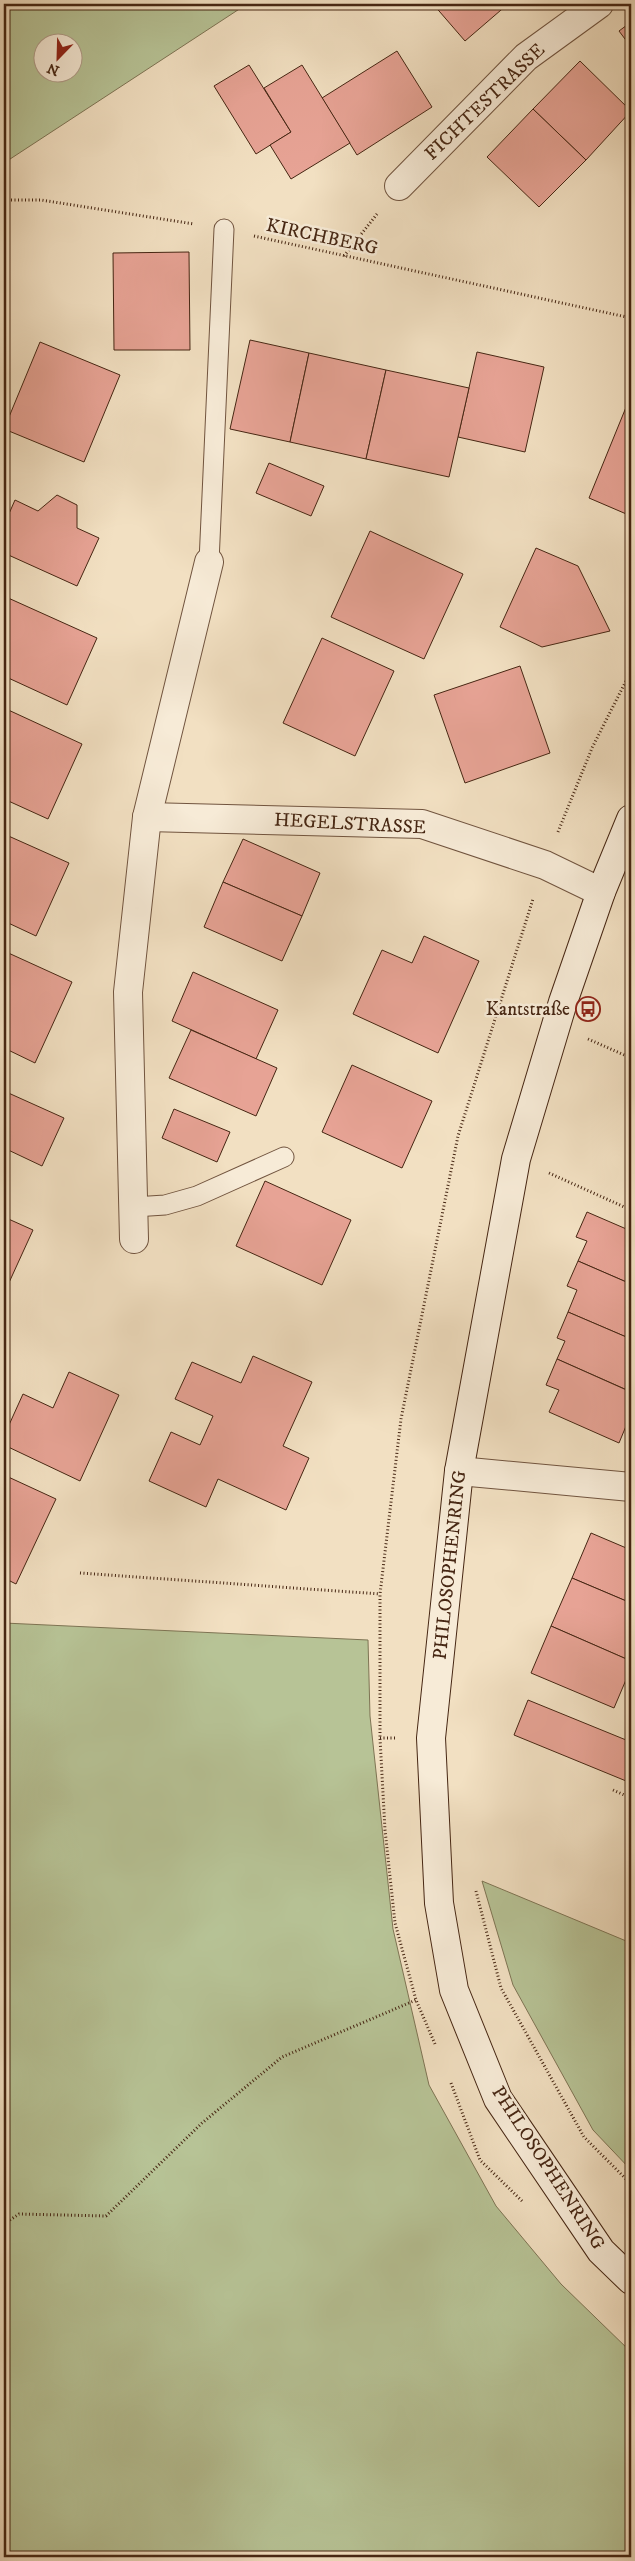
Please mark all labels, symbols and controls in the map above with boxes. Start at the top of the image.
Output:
north arrow [32,32,82,82]
street label: FICHTESTRASSE [420,39,550,165]
text: N [44,58,62,80]
street label: KIRCHBERG [264,214,380,260]
street label: HEGELSTRASSE [273,809,427,839]
bus stop icon: Kantstraße [575,996,601,1022]
place label: Kantstraße [486,998,570,1021]
street label: PHILOSOPHENRING [429,1469,471,1661]
street label: PHILOSOPHENRING [487,2082,609,2254]

